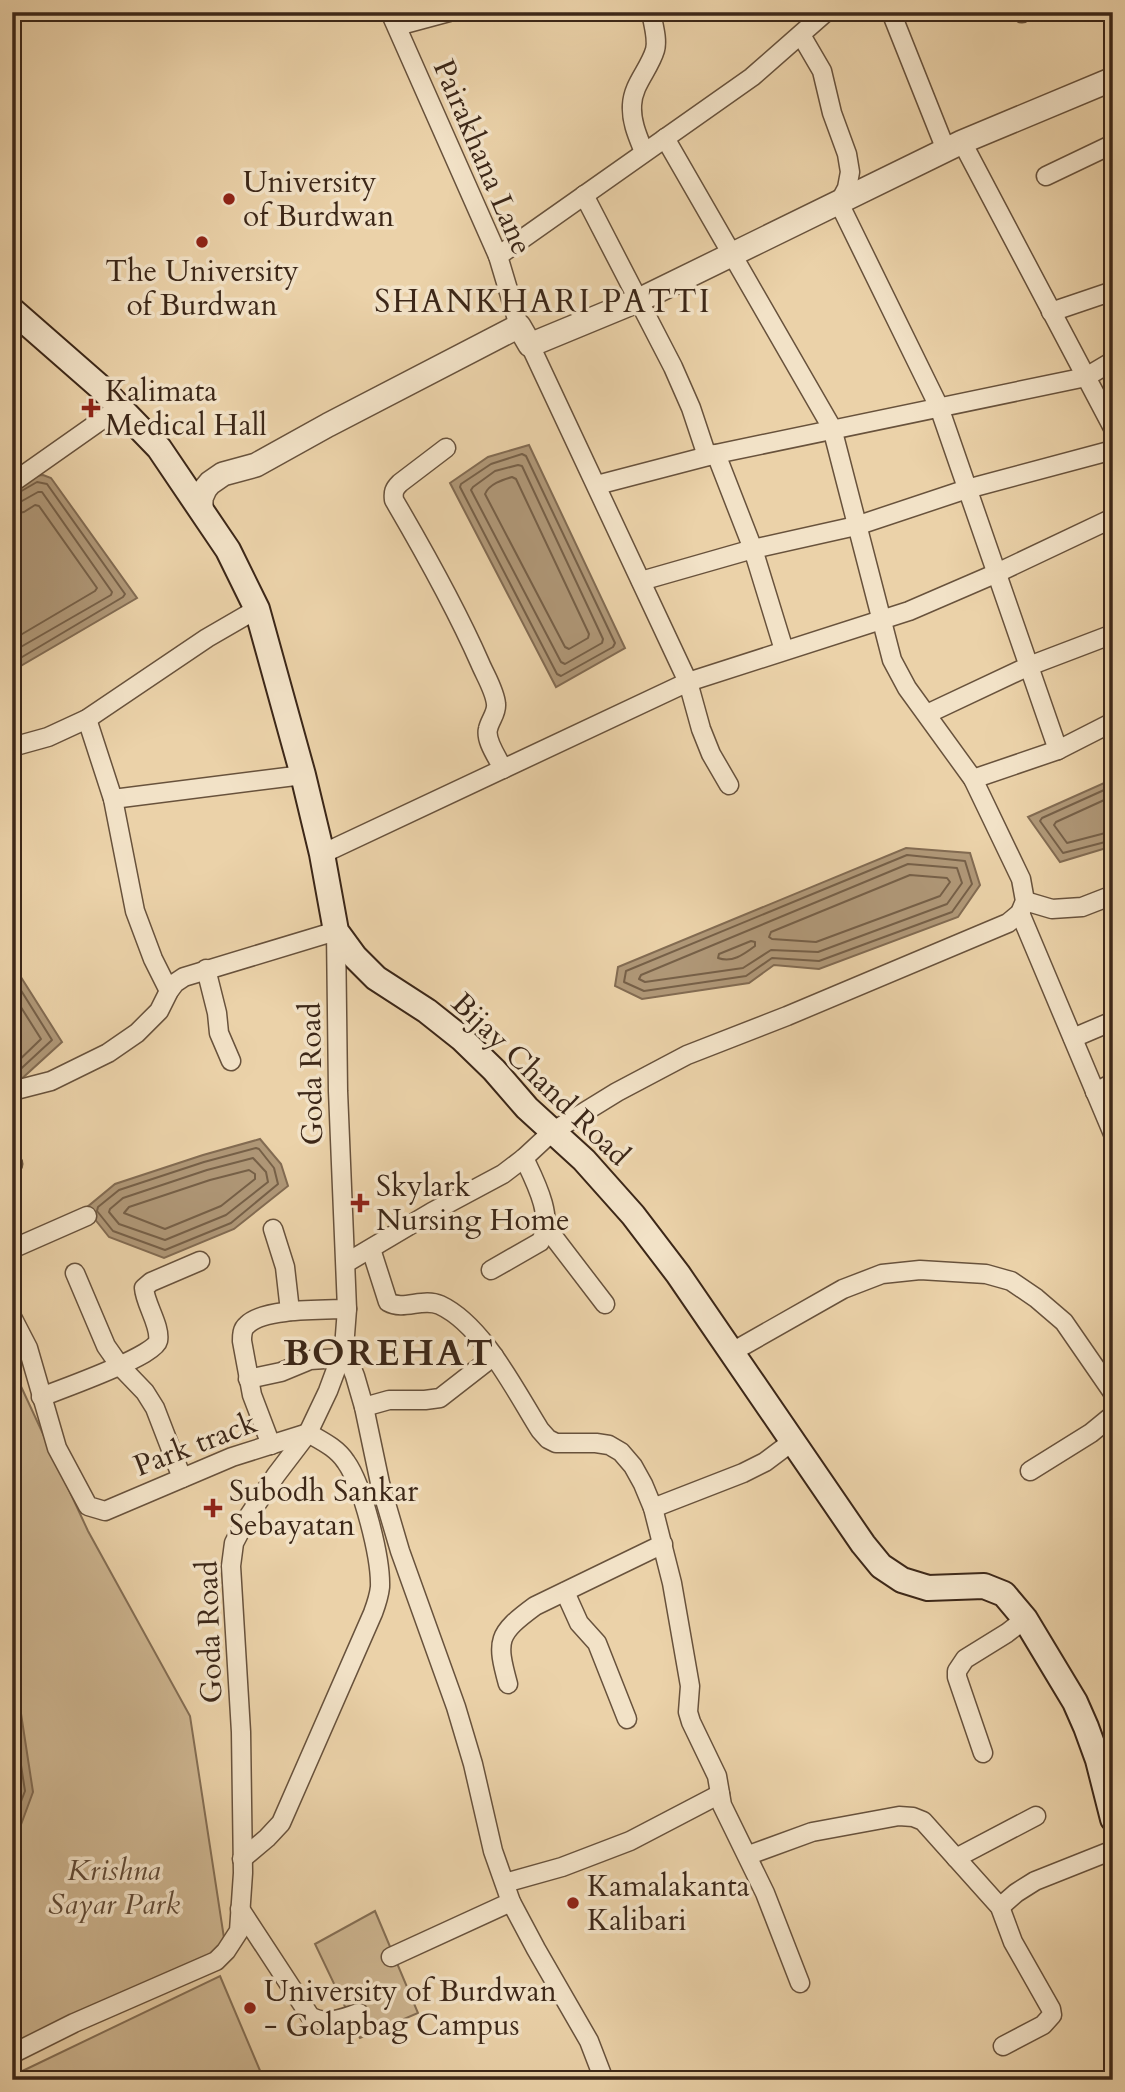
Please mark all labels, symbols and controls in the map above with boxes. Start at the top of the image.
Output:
street label: Pairakhana Lane [423,53,542,261]
place label: University of Burdwan [243,162,394,237]
marker: University of Burdwan [221,191,237,207]
marker: The University of Burdwan [194,234,210,250]
place label: The University of Burdwan [105,251,299,326]
district label: SHANKHARI PATTI [374,280,712,324]
place label: Kalimata Medical Hall [105,371,267,446]
marker: Kalimata Medical Hall [83,400,99,416]
street label: Bijay Chand Road [442,984,639,1175]
street label: Goda Road [290,1002,333,1146]
place label: Skylark Nursing Home [376,1166,570,1241]
marker: Skylark Nursing Home [350,1193,370,1213]
district label: BOREHAT [283,1328,495,1378]
street label: Park track [128,1402,263,1487]
place label: Subodh Sankar Sebayatan [229,1471,418,1546]
marker: Subodh Sankar Sebayatan [203,1498,223,1518]
street label: Goda Road [187,1560,232,1704]
park label: Krishna Sayar Park [48,1850,180,1925]
place label: Kamalakanta Kalibari [587,1866,750,1941]
marker: Kamalakanta Kalibari [565,1895,581,1911]
place label: University of Burdwan - Golapbag Campus [264,1971,557,2046]
marker: University of Burdwan - Golapbag Campus [242,2000,258,2016]

